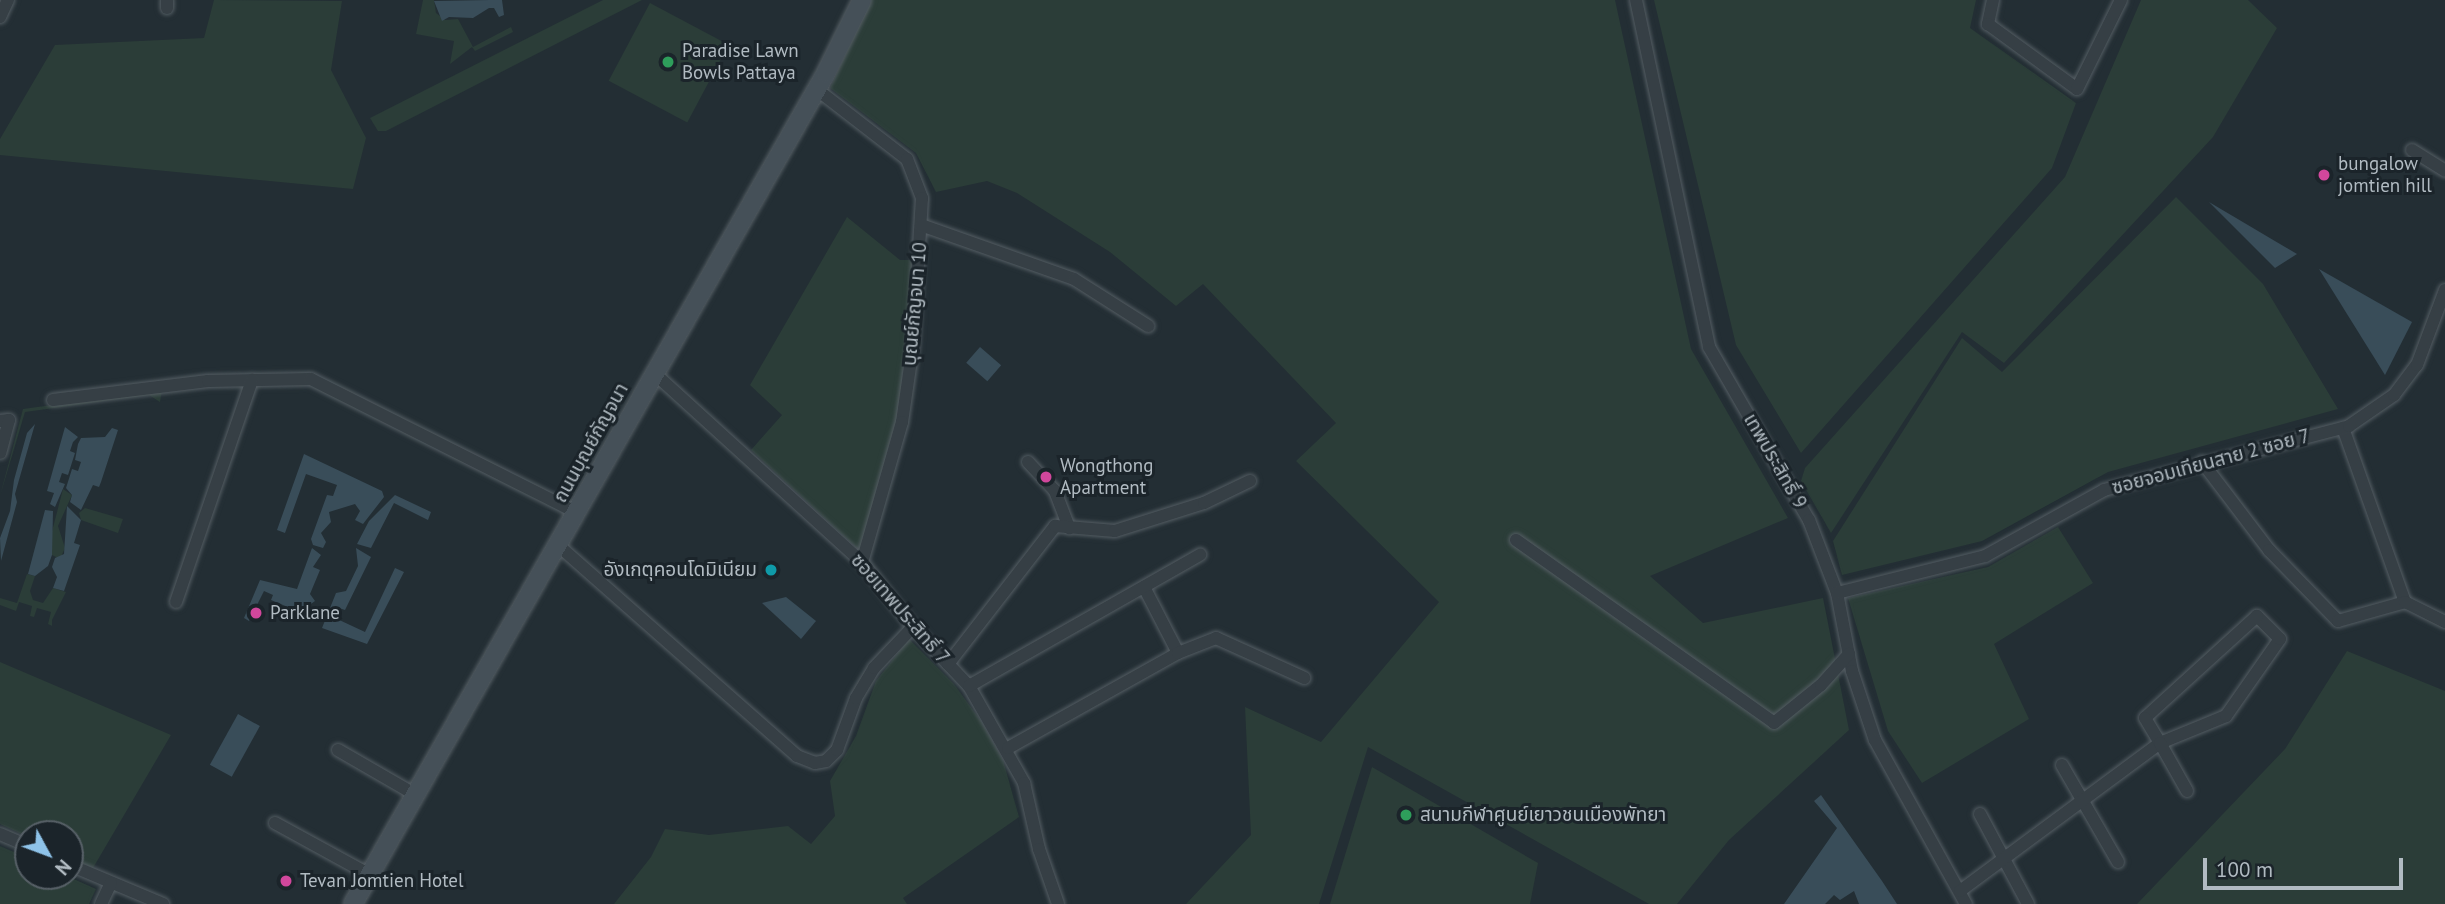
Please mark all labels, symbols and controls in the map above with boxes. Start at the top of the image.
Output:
place label: Paradise Lawn Bowls Pattaya [682,40,799,84]
marker: Paradise Lawn Bowls Pattaya [660,54,676,70]
place label: bungalow jomtien hill [2338,153,2432,197]
marker: bungalow jomtien hill [2316,167,2332,183]
street label: บุณย์กัญจนา 10 [898,241,932,367]
street label: ถนนบุณย์กัญจนา [549,379,633,507]
street label: เทพประสิทธิ์ 9 [1739,409,1811,513]
street label: ซอยจอมเทียนสาย 2 ซอย 7 [2109,425,2313,499]
place label: Wongthong Apartment [1060,455,1153,499]
marker: Wongthong Apartment [1038,469,1054,485]
street label: ซอยเทพประสิทธิ์ 7 [846,549,954,669]
place label: อังเกตุคอนโดมิเนียม [603,559,757,581]
marker: อังเกตุคอนโดมิเนียม [763,562,779,578]
place label: Parklane [270,602,340,624]
marker: Parklane [248,605,264,621]
place label: สนามกีฬาศูนย์เยาวชนเมืองพัทยา [1420,804,1666,826]
marker: สนามกีฬาศูนย์เยาวชนเมืองพัทยา [1398,807,1414,823]
north arrow [14,820,84,890]
scale bar [2207,844,2406,888]
text: N [50,855,76,880]
text: 100 m [2216,856,2273,883]
place label: Tevan Jomtien Hotel [300,870,464,892]
marker: Tevan Jomtien Hotel [278,873,294,889]

